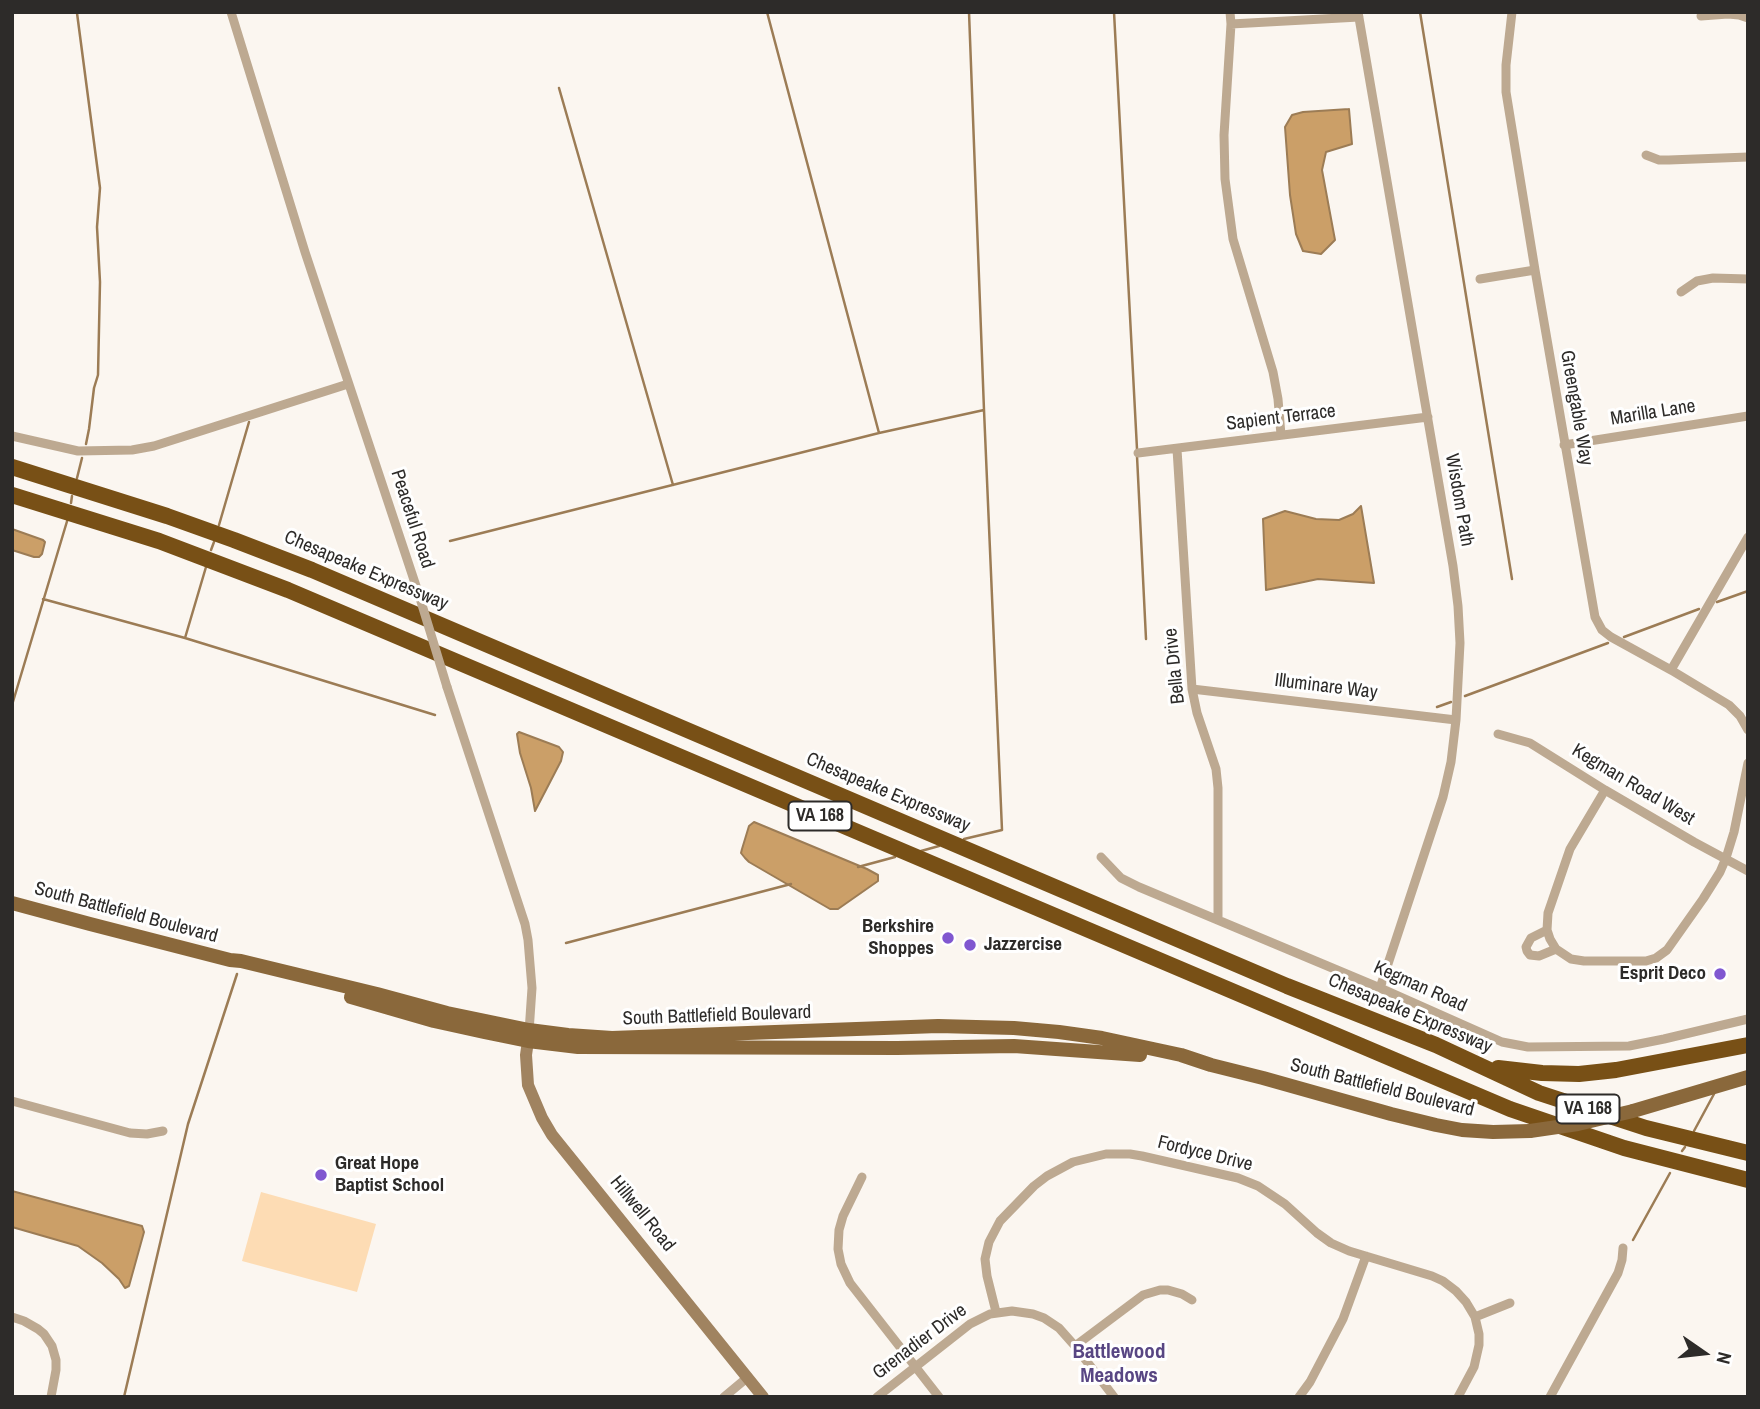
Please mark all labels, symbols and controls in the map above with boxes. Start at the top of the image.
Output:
street label: Greengable Way [1555,349,1597,467]
street label: Marilla Lane [1609,395,1697,431]
street label: Sapient Terrace [1225,400,1337,436]
street label: Wisdom Path [1440,452,1478,548]
street label: Peaceful Road [385,467,439,571]
street label: Chesapeake Expressway [281,526,451,616]
street label: Bella Drive [1160,627,1190,705]
street label: Illuminare Way [1273,669,1379,705]
street label: Kegman Road West [1567,739,1699,831]
street label: Chesapeake Expressway [803,748,973,838]
road number: VA 168 [788,802,852,830]
street label: South Battlefield Boulevard [32,878,220,948]
place label: Berkshire Shoppes [862,916,934,960]
marker: Berkshire Shoppes [940,930,956,946]
place label: Jazzercise [984,934,1062,956]
marker: Jazzercise [962,937,978,953]
street label: Kegman Road [1370,956,1470,1018]
place label: Esprit Deco [1619,963,1706,985]
marker: Esprit Deco [1712,966,1728,982]
street label: Chesapeake Expressway [1325,969,1495,1059]
street label: South Battlefield Boulevard [622,1001,812,1031]
street label: South Battlefield Boulevard [1288,1054,1476,1122]
road number: VA 168 [1556,1094,1620,1124]
street label: Fordyce Drive [1155,1131,1255,1177]
place label: Great Hope Baptist School [335,1153,444,1197]
marker: Great Hope Baptist School [313,1167,329,1183]
street label: Hillwell Road [605,1172,679,1256]
street label: Grenadier Drive [869,1299,971,1385]
north arrow [1669,1318,1739,1388]
district label: Battlewood Meadows [1073,1339,1165,1389]
text: N [1710,1349,1738,1367]

